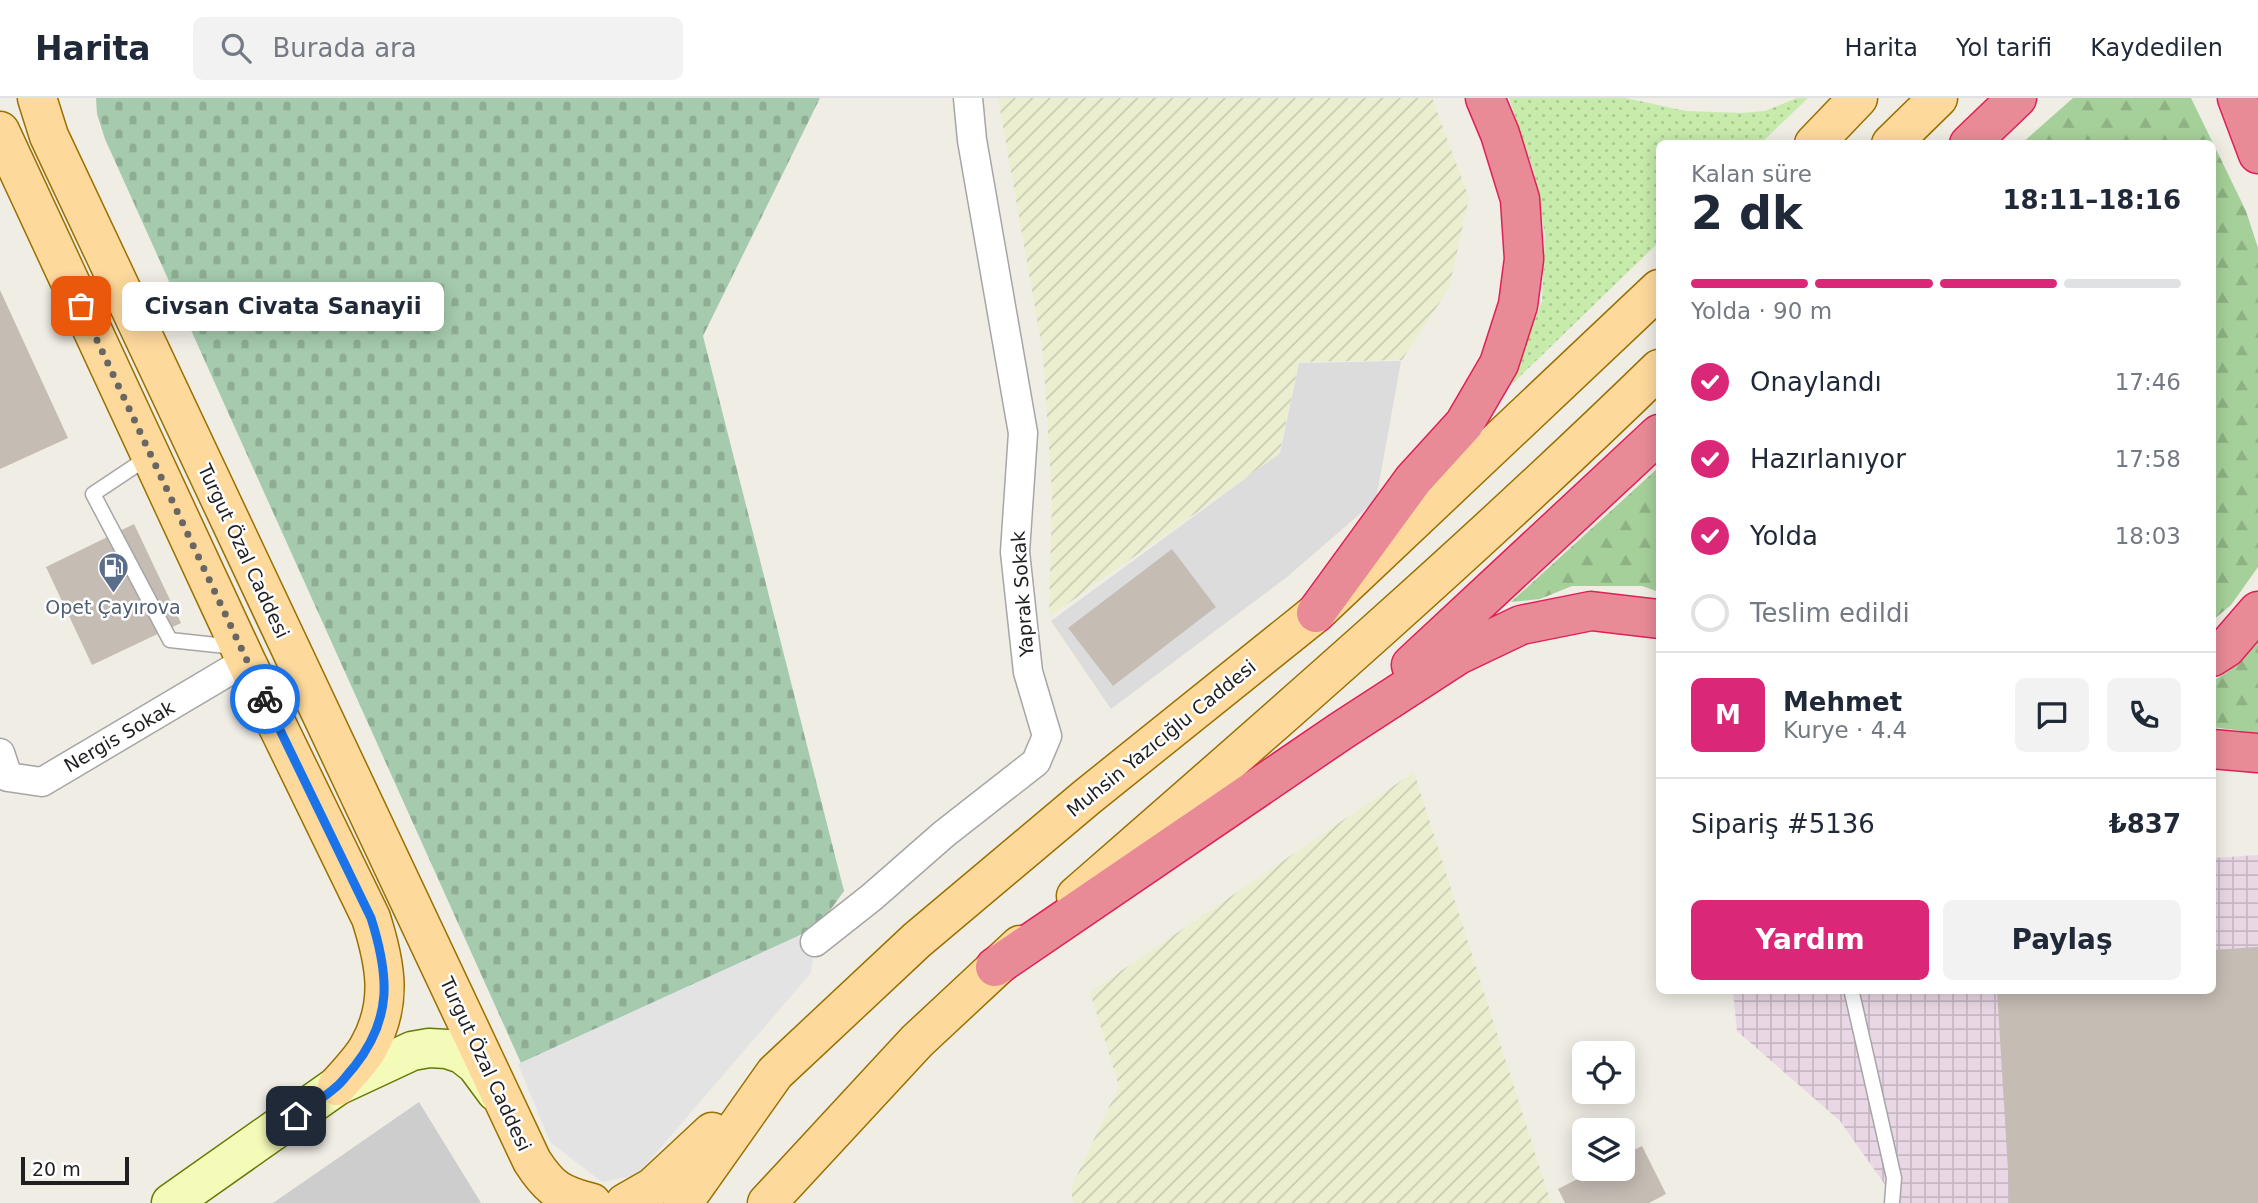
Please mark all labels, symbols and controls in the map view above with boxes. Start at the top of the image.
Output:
search box [193,17,683,80]
text: Harita [35,29,151,68]
icon: search [217,29,255,67]
text: Burada ara [273,33,417,63]
text: Harita [1845,34,1918,62]
text: Yol tarifi [1956,34,2052,62]
text: Kaydedilen [2090,34,2223,62]
text: Kalan süre [1691,161,1812,187]
text: 18:11–18:16 [2002,185,2181,215]
text: 2 dk [1691,186,1803,240]
pin [51,276,111,336]
callout: Civsan Civata Sanayii [123,282,445,330]
icon: bag [62,287,100,325]
text: Civsan Civata Sanayii [144,293,422,319]
text: Yolda · 90 m [1691,298,1832,324]
icon: check [1691,363,1729,401]
text: Onaylandı [1750,367,1882,397]
text: 17:46 [2115,369,2181,395]
icon: check [1691,440,1729,478]
text: Hazırlanıyor [1750,444,1906,474]
text: 17:58 [2115,446,2181,472]
street label: Turgut Özal Caddesi [194,460,294,642]
icon: check [1691,517,1729,555]
text: Yolda [1750,521,1818,551]
text: 18:03 [2115,523,2181,549]
street label: Yaprak Sokak [1007,530,1037,659]
fuel station icon: Opet Çayırova [96,551,130,595]
place label: Opet Çayırova [45,596,181,618]
text: Teslim edildi [1750,598,1910,628]
street label: Muhsin Yazıcığlu Caddesi [1062,655,1260,821]
courier [230,664,300,734]
button: chat [2015,678,2089,752]
button: phone [2107,678,2181,752]
icon: bike [246,680,284,718]
text: Mehmet [1783,687,1902,717]
street label: Nergis Sokak [60,696,178,776]
text: M [1715,700,1741,730]
text: Kurye · 4.4 [1783,717,1907,743]
text: Sipariş #5136 [1691,809,1875,839]
text: ₺837 [2109,809,2181,839]
button: Yardım [1691,900,1929,980]
button: Paylaş [1943,900,2181,980]
street label: Turgut Özal Caddesi [436,973,536,1155]
map controls [1572,1041,1635,1181]
button: locate [1572,1041,1635,1104]
pin [266,1086,326,1146]
icon: home [277,1097,315,1135]
button: layers [1572,1118,1635,1181]
scale bar [21,1154,130,1186]
text: 20 m [32,1158,81,1180]

